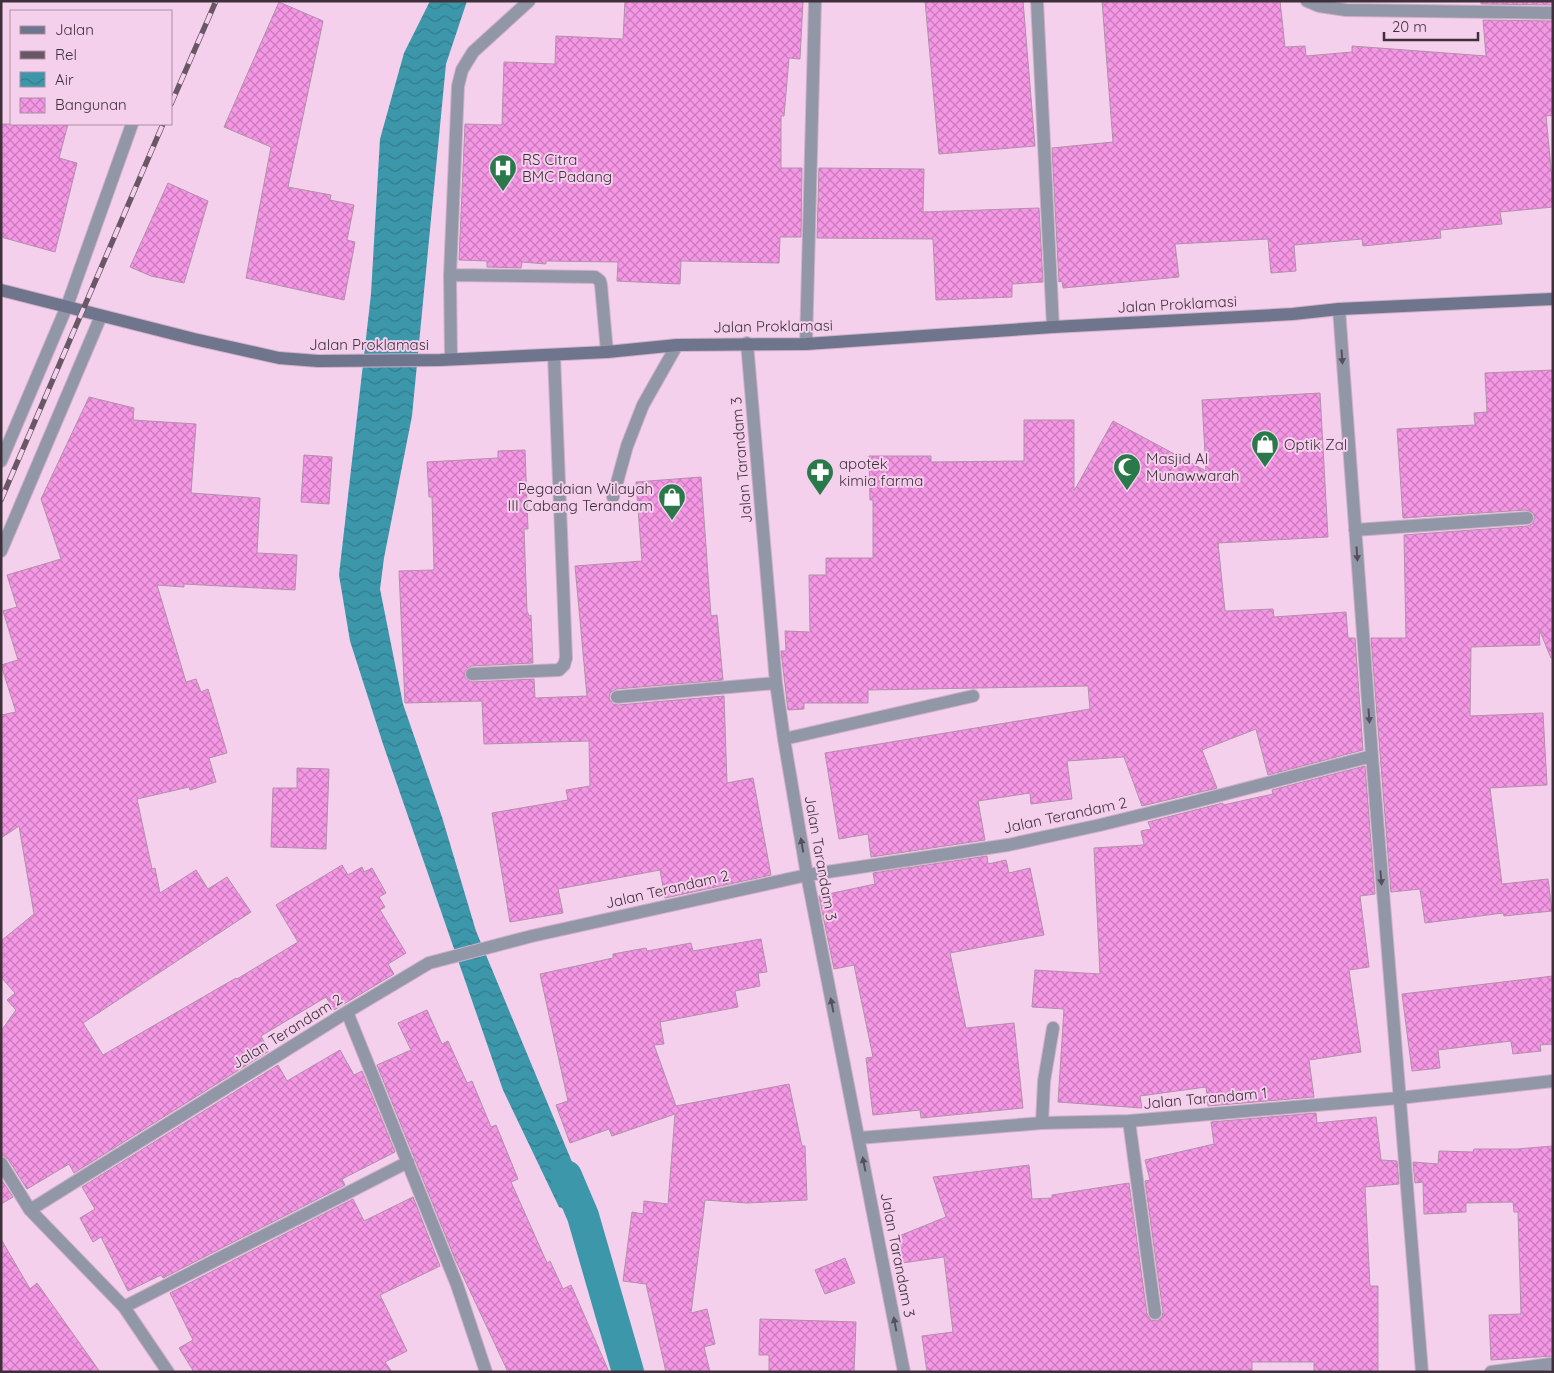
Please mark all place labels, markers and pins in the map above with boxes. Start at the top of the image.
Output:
place label: RS Citra BMC Padang [522,150,612,186]
hospital icon: RS Citra BMC Padang [488,153,518,192]
shop icon: Optik Zal [1250,429,1280,468]
place label: Optik Zal [1284,435,1347,454]
place label: Masjid Al Munawwarah [1146,449,1240,485]
mosque icon: Masjid Al Munawwarah [1112,452,1142,491]
place label: apotek kimia farma [839,454,923,490]
pharmacy icon: apotek kimia farma [805,457,835,496]
place label: Pegadaian Wilayah III Cabang Terandam [508,479,653,515]
shop icon: Pegadaian Wilayah III Cabang Terandam [657,482,687,521]

